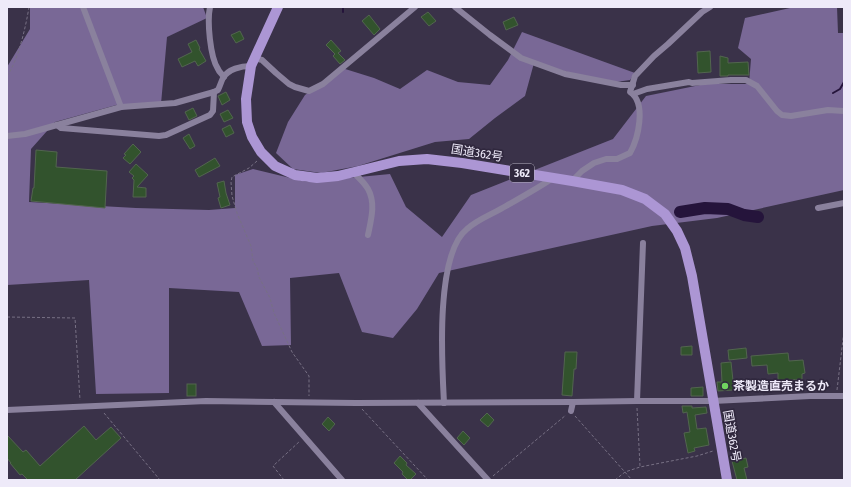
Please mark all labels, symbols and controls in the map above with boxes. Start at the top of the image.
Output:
street label: 国道362号 [450,142,504,164]
road number: 362 [510,164,534,182]
place label: 茶製造直売まるか [733,379,829,393]
marker: 茶製造直売まるか [720,381,730,391]
street label: 国道362号 [721,409,743,463]

